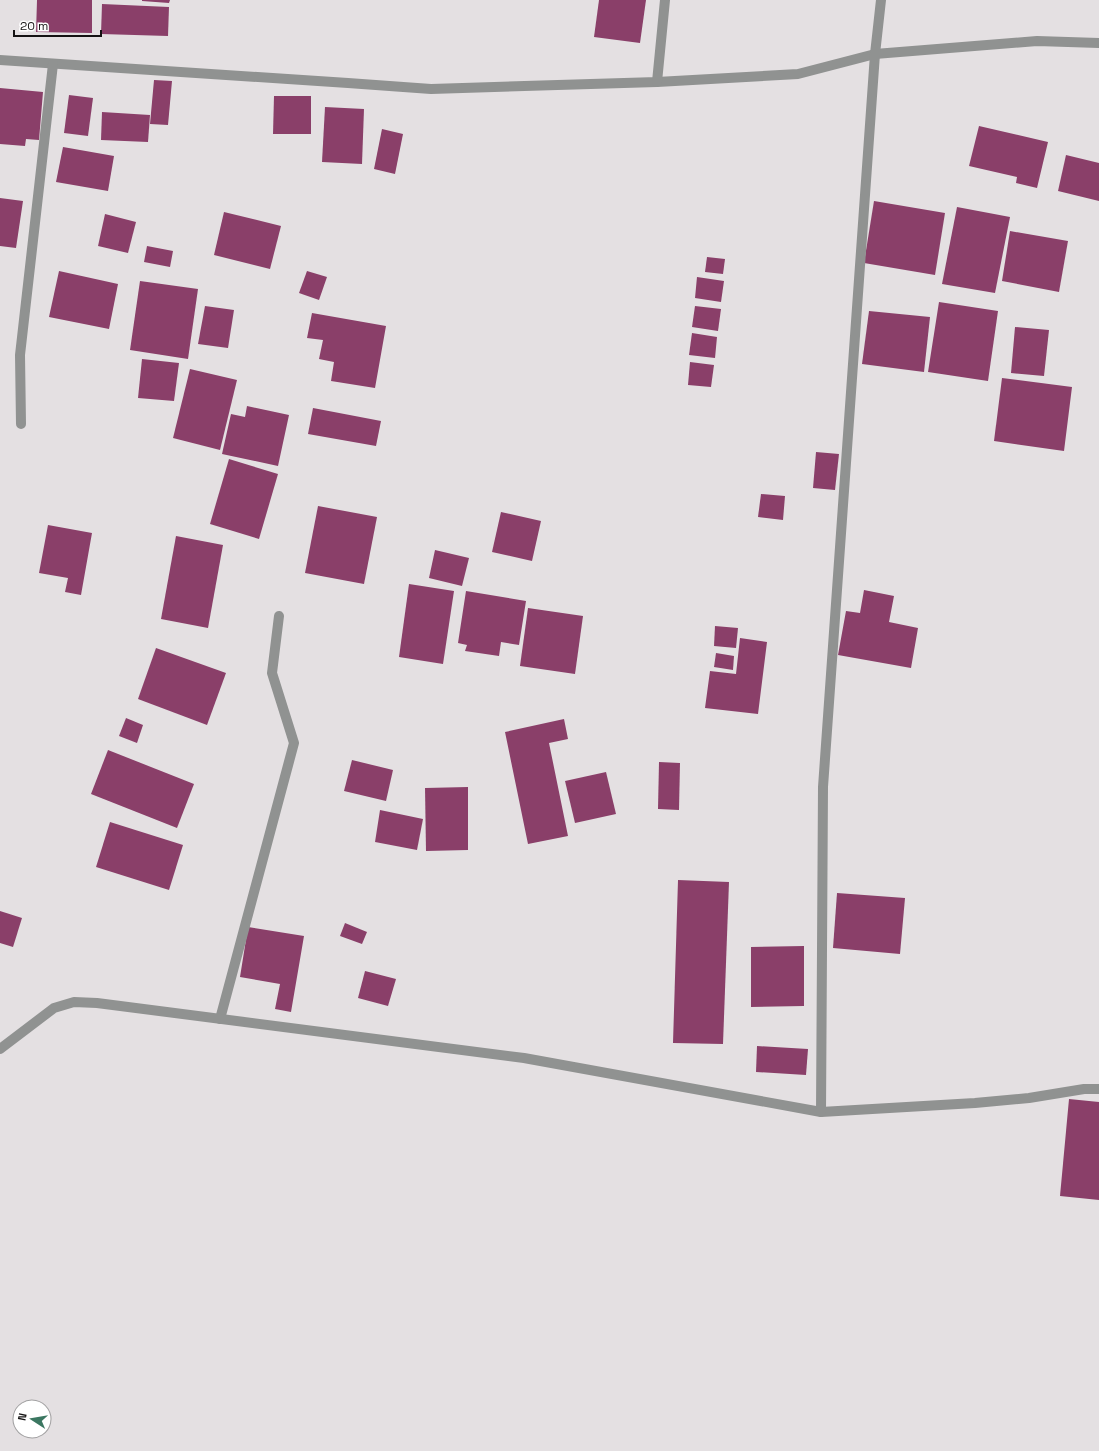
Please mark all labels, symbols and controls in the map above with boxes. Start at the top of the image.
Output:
scale bar [14,12,101,38]
text: 20 m [20,18,48,34]
north arrow [12,1399,52,1439]
text: N [15,1412,30,1422]

